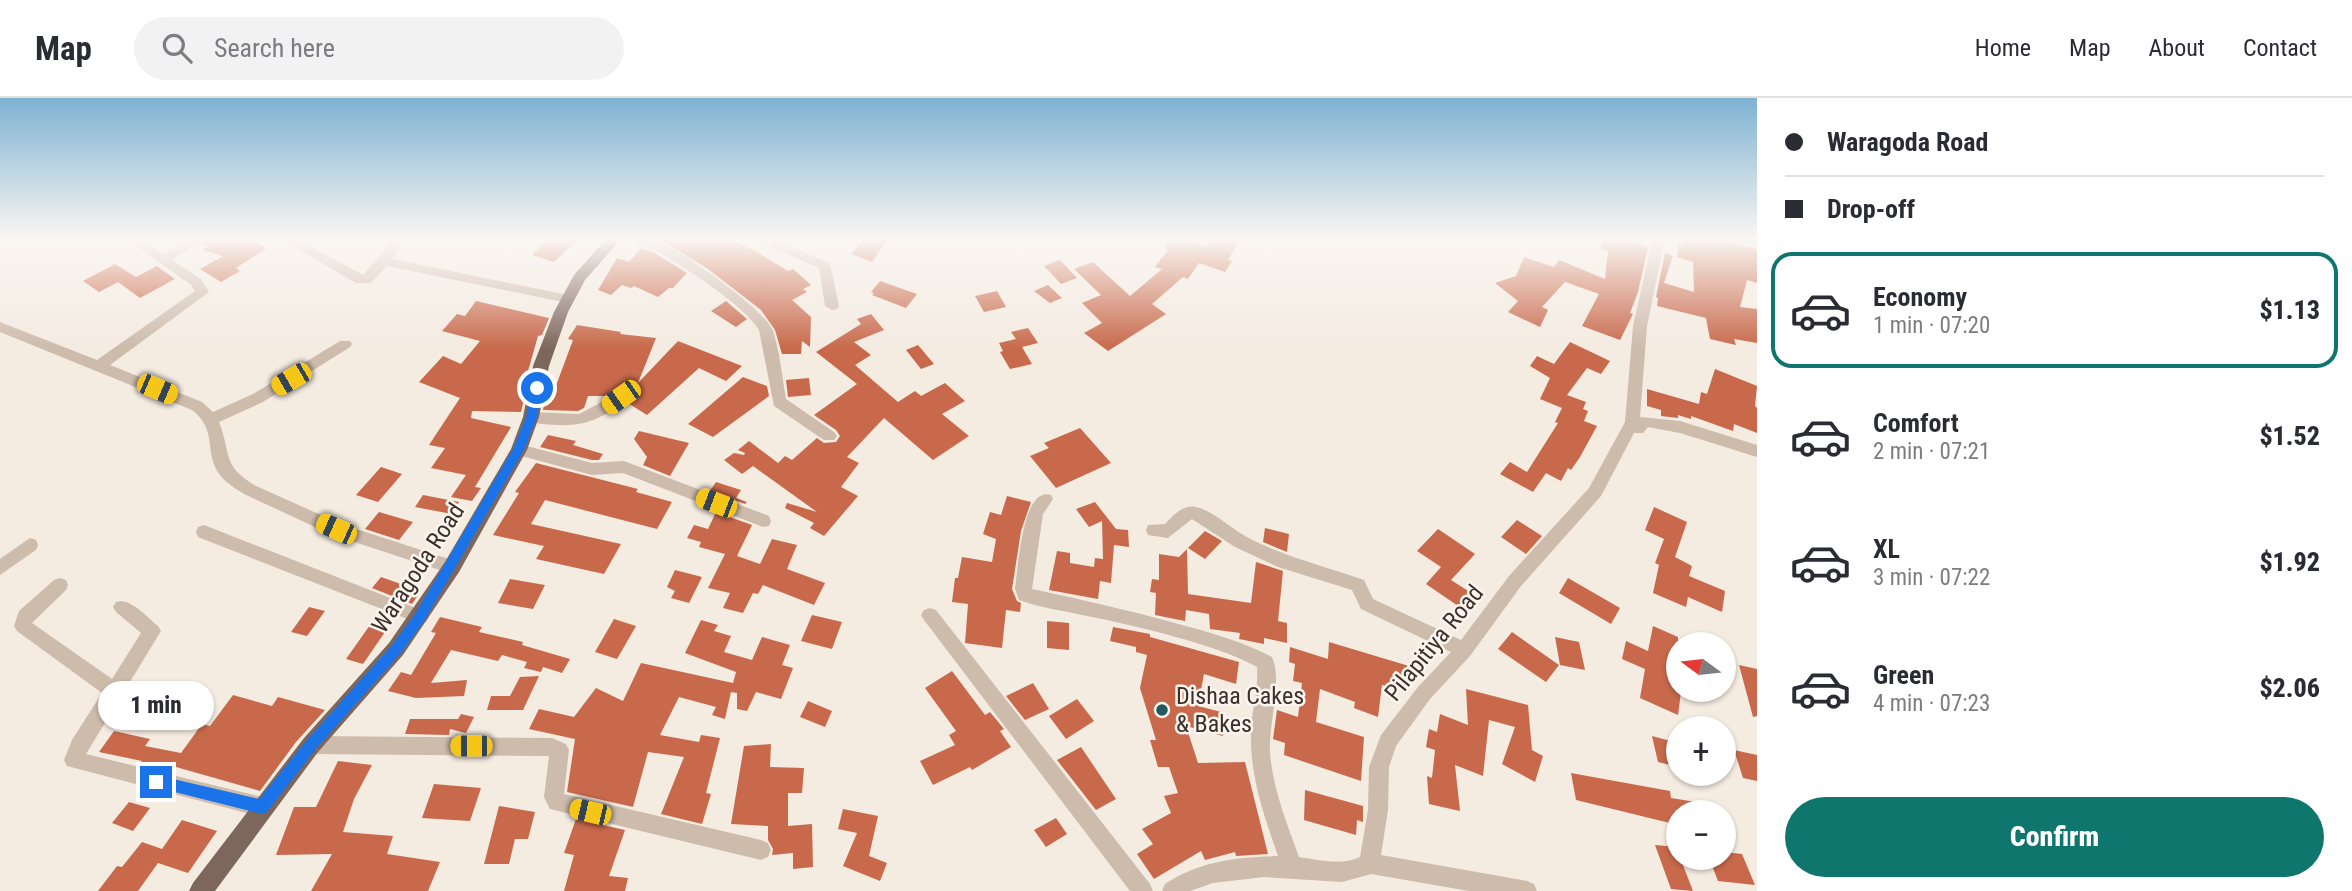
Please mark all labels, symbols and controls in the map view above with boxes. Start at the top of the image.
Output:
search box [134,17,624,80]
text: Map [35,29,92,68]
icon: search [158,29,196,67]
text: Search here [214,33,335,63]
text: Home [1975,34,2031,62]
text: Map [2069,34,2111,62]
text: About [2149,34,2205,62]
text: Contact [2243,34,2317,62]
text: Waragoda Road [1827,127,1988,157]
text: Drop-off [1827,194,1915,224]
icon: car [1789,279,1852,342]
text: Economy [1873,282,1967,312]
text: $1.13 [2259,295,2320,325]
text: 1 min · 07:20 [1873,312,1990,339]
car [268,359,315,399]
car [134,371,181,407]
route start [521,372,553,404]
car [598,376,645,418]
icon: car [1789,405,1852,468]
text: Comfort [1873,408,1959,438]
text: $1.52 [2259,421,2320,451]
text: 2 min · 07:21 [1873,438,1990,465]
car [693,486,740,520]
street label: Waragoda Road [366,498,470,638]
car [313,511,360,547]
icon: car [1789,531,1852,594]
text: XL [1873,534,1900,564]
text: $1.92 [2259,547,2320,577]
text: 3 min · 07:22 [1873,564,1990,591]
street label: Pilapitiya Road [1379,579,1489,707]
north arrow [1666,632,1736,702]
map controls [1666,632,1736,870]
icon: car [1789,657,1852,720]
text: Green [1873,660,1934,690]
text: $2.06 [2259,673,2320,703]
callout: 1 min [98,680,214,730]
place label: Dishaa Cakes & Bakes [1176,682,1304,738]
text: 4 min · 07:23 [1873,690,1990,717]
text: 1 min [130,692,182,719]
marker: Dishaa Cakes & Bakes [1154,702,1170,718]
button: + [1666,716,1736,786]
car [451,736,493,757]
route end [140,766,172,798]
car [568,797,613,827]
button: Confirm [1785,797,2324,877]
button: − [1666,800,1736,870]

